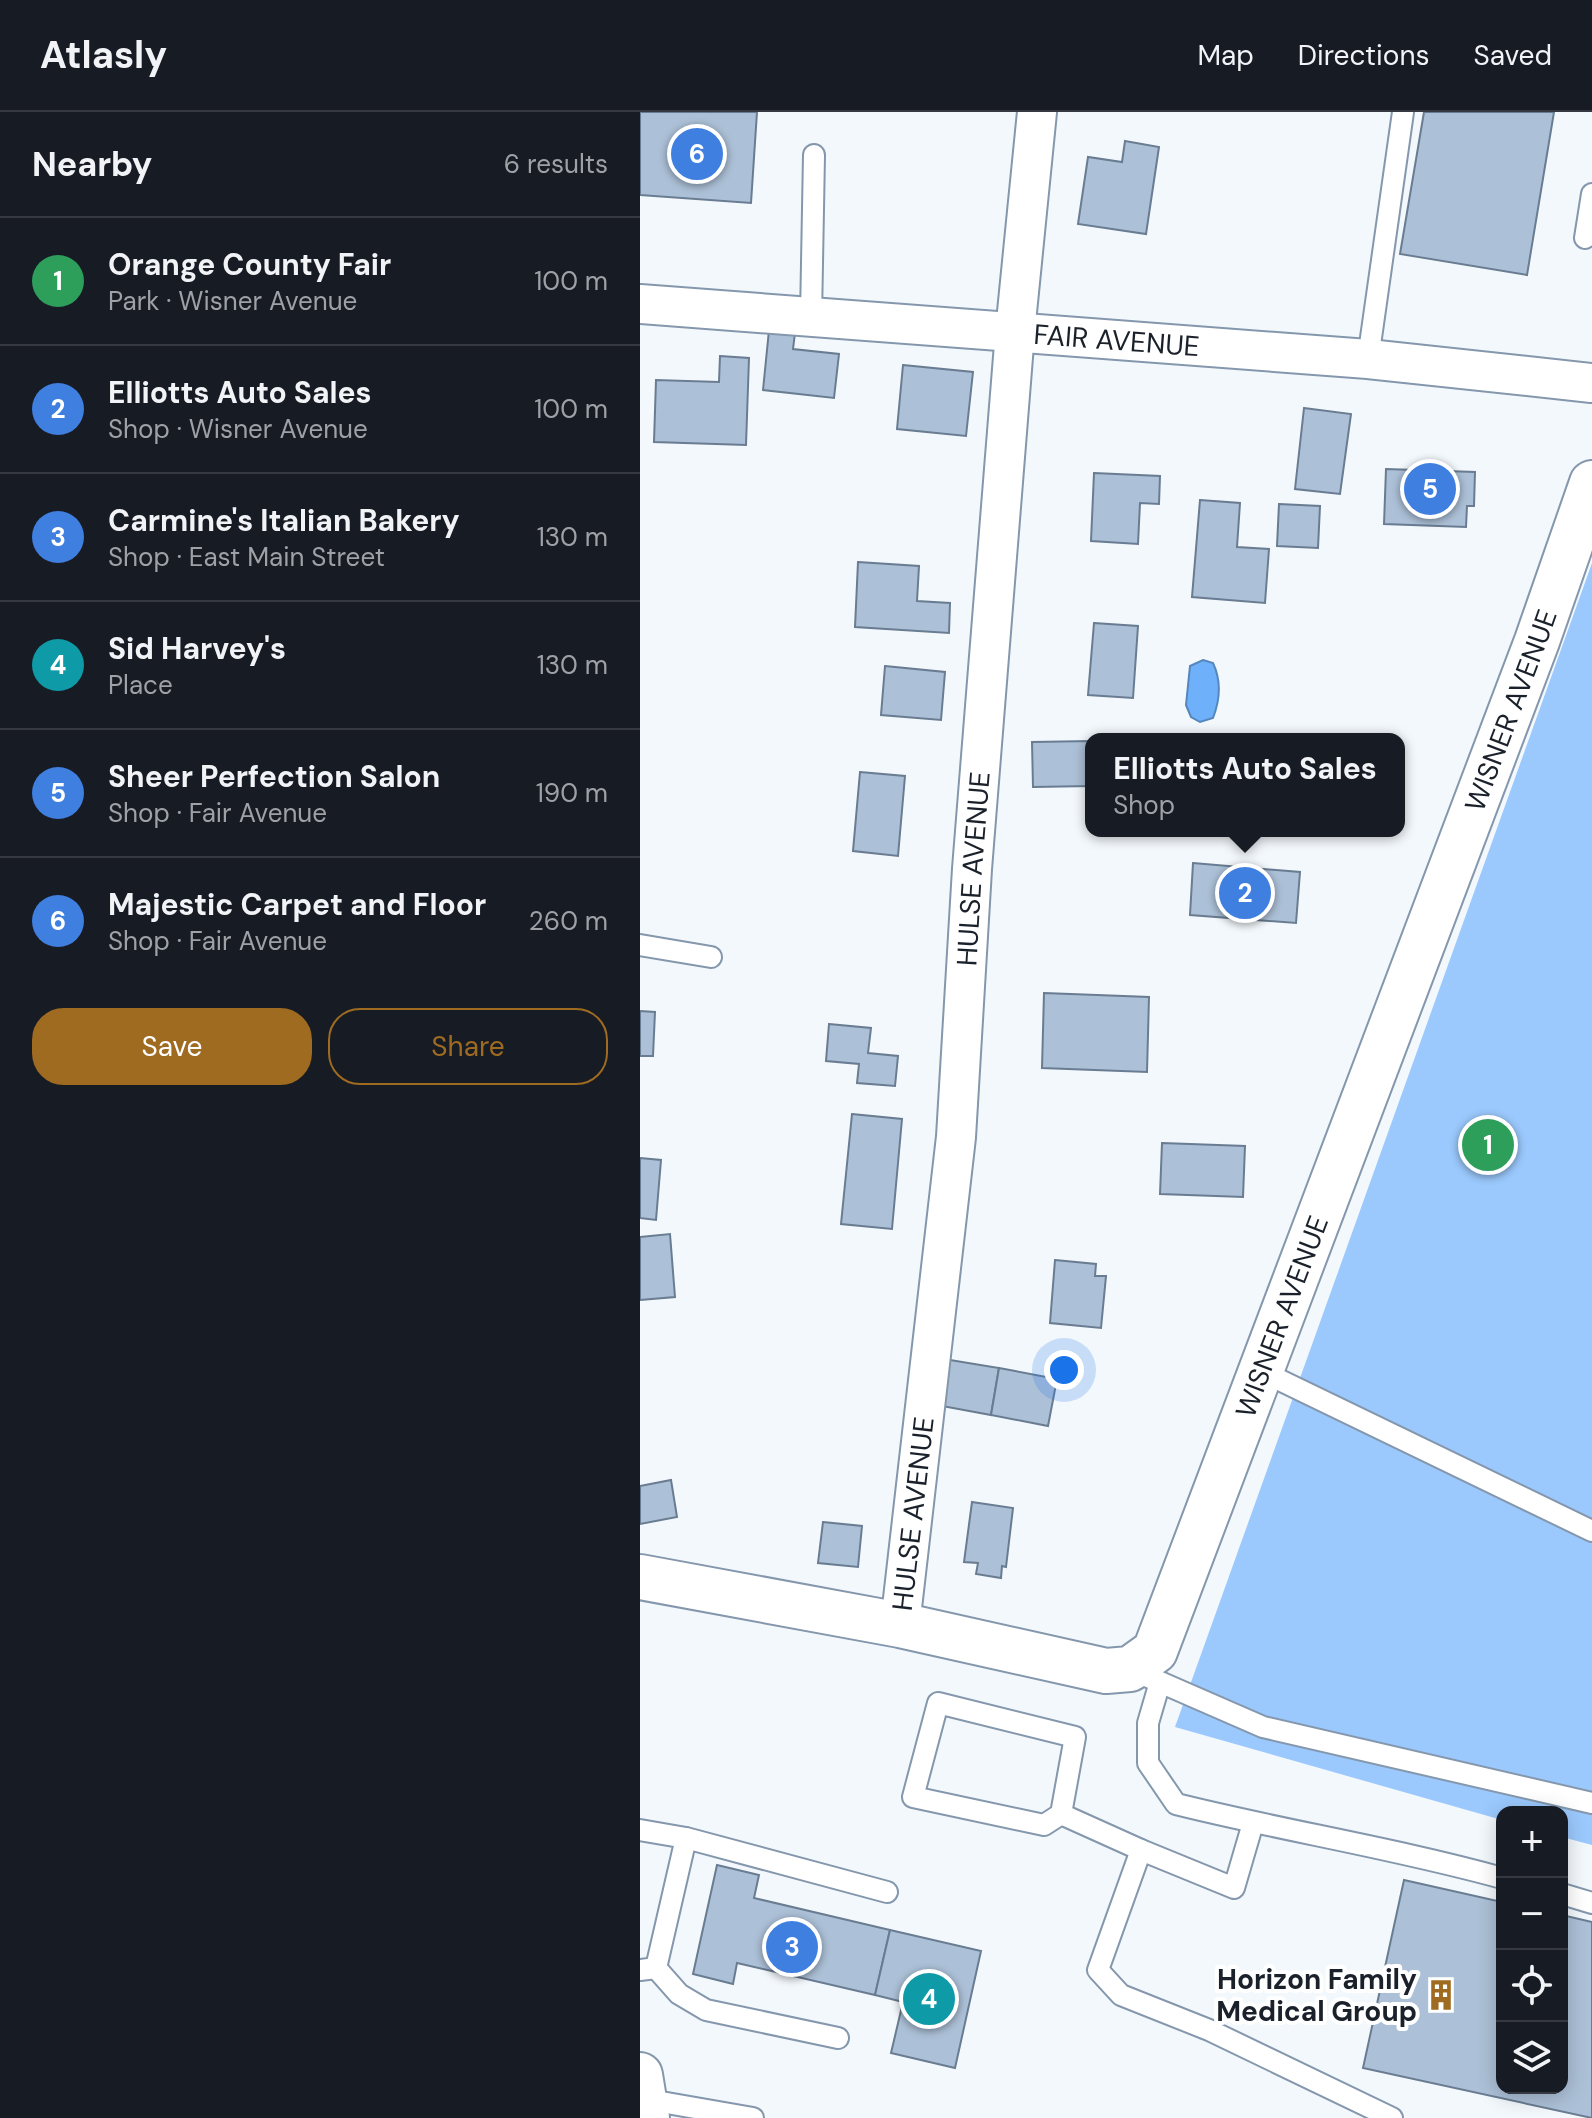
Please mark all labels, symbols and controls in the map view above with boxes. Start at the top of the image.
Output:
text: Atlasly [40,30,167,80]
text: Map [1197,37,1254,74]
text: Directions [1298,37,1430,74]
text: Saved [1474,37,1552,74]
pin: 6 [671,124,723,184]
text: Nearby [32,142,152,187]
text: 6 results [504,147,608,181]
text: Orange County Fair [108,245,391,284]
text: 1 [53,264,63,298]
text: 100 m [534,264,608,298]
text: Park · Wisner Avenue [108,284,357,318]
street label: FAIR AVENUE [1032,315,1201,365]
text: Elliotts Auto Sales [108,373,372,412]
text: 2 [50,392,66,426]
text: 100 m [534,392,608,426]
text: Shop · Wisner Avenue [108,412,368,446]
pin: 5 [1404,459,1456,519]
text: Carmine's Italian Bakery [108,501,460,540]
text: 3 [50,520,66,554]
text: 130 m [537,520,608,554]
text: Shop · East Main Street [108,540,385,574]
street label: WISNER AVENUE [1456,604,1565,817]
text: Sid Harvey's [108,629,286,668]
text: 4 [50,648,66,682]
text: 130 m [537,648,608,682]
text: Place [108,668,173,702]
popup [1085,733,1405,837]
text: Elliotts Auto Sales [1113,749,1377,788]
text: Sheer Perfection Salon [108,757,440,796]
street label: HULSE AVENUE [948,770,998,967]
text: 5 [50,776,66,810]
text: 190 m [536,776,608,810]
text: Shop [1113,788,1175,822]
text: Shop · Fair Avenue [108,796,327,830]
pin: 2 [1219,863,1271,923]
text: Majestic Carpet and Floor [108,885,486,924]
text: 6 [50,904,66,938]
text: 260 m [529,904,608,938]
text: Shop · Fair Avenue [108,924,327,958]
button: Save [32,1008,312,1085]
button: Share [328,1008,608,1085]
pin: 1 [1462,1115,1514,1175]
street label: WISNER AVENUE [1227,1210,1337,1423]
your location [1044,1350,1084,1390]
street label: HULSE AVENUE [883,1415,942,1613]
map controls [1496,1806,1568,2094]
button: + [1496,1806,1568,1878]
button: − [1496,1878,1568,1950]
pin: 3 [766,1917,818,1977]
button: locate [1496,1950,1568,2022]
place label: Horizon Family Medical Group [1216,1961,1417,2030]
pin: 4 [903,1969,955,2029]
building icon: Horizon Family Medical Group [1424,1978,1458,2012]
button: layers [1496,2022,1568,2094]

